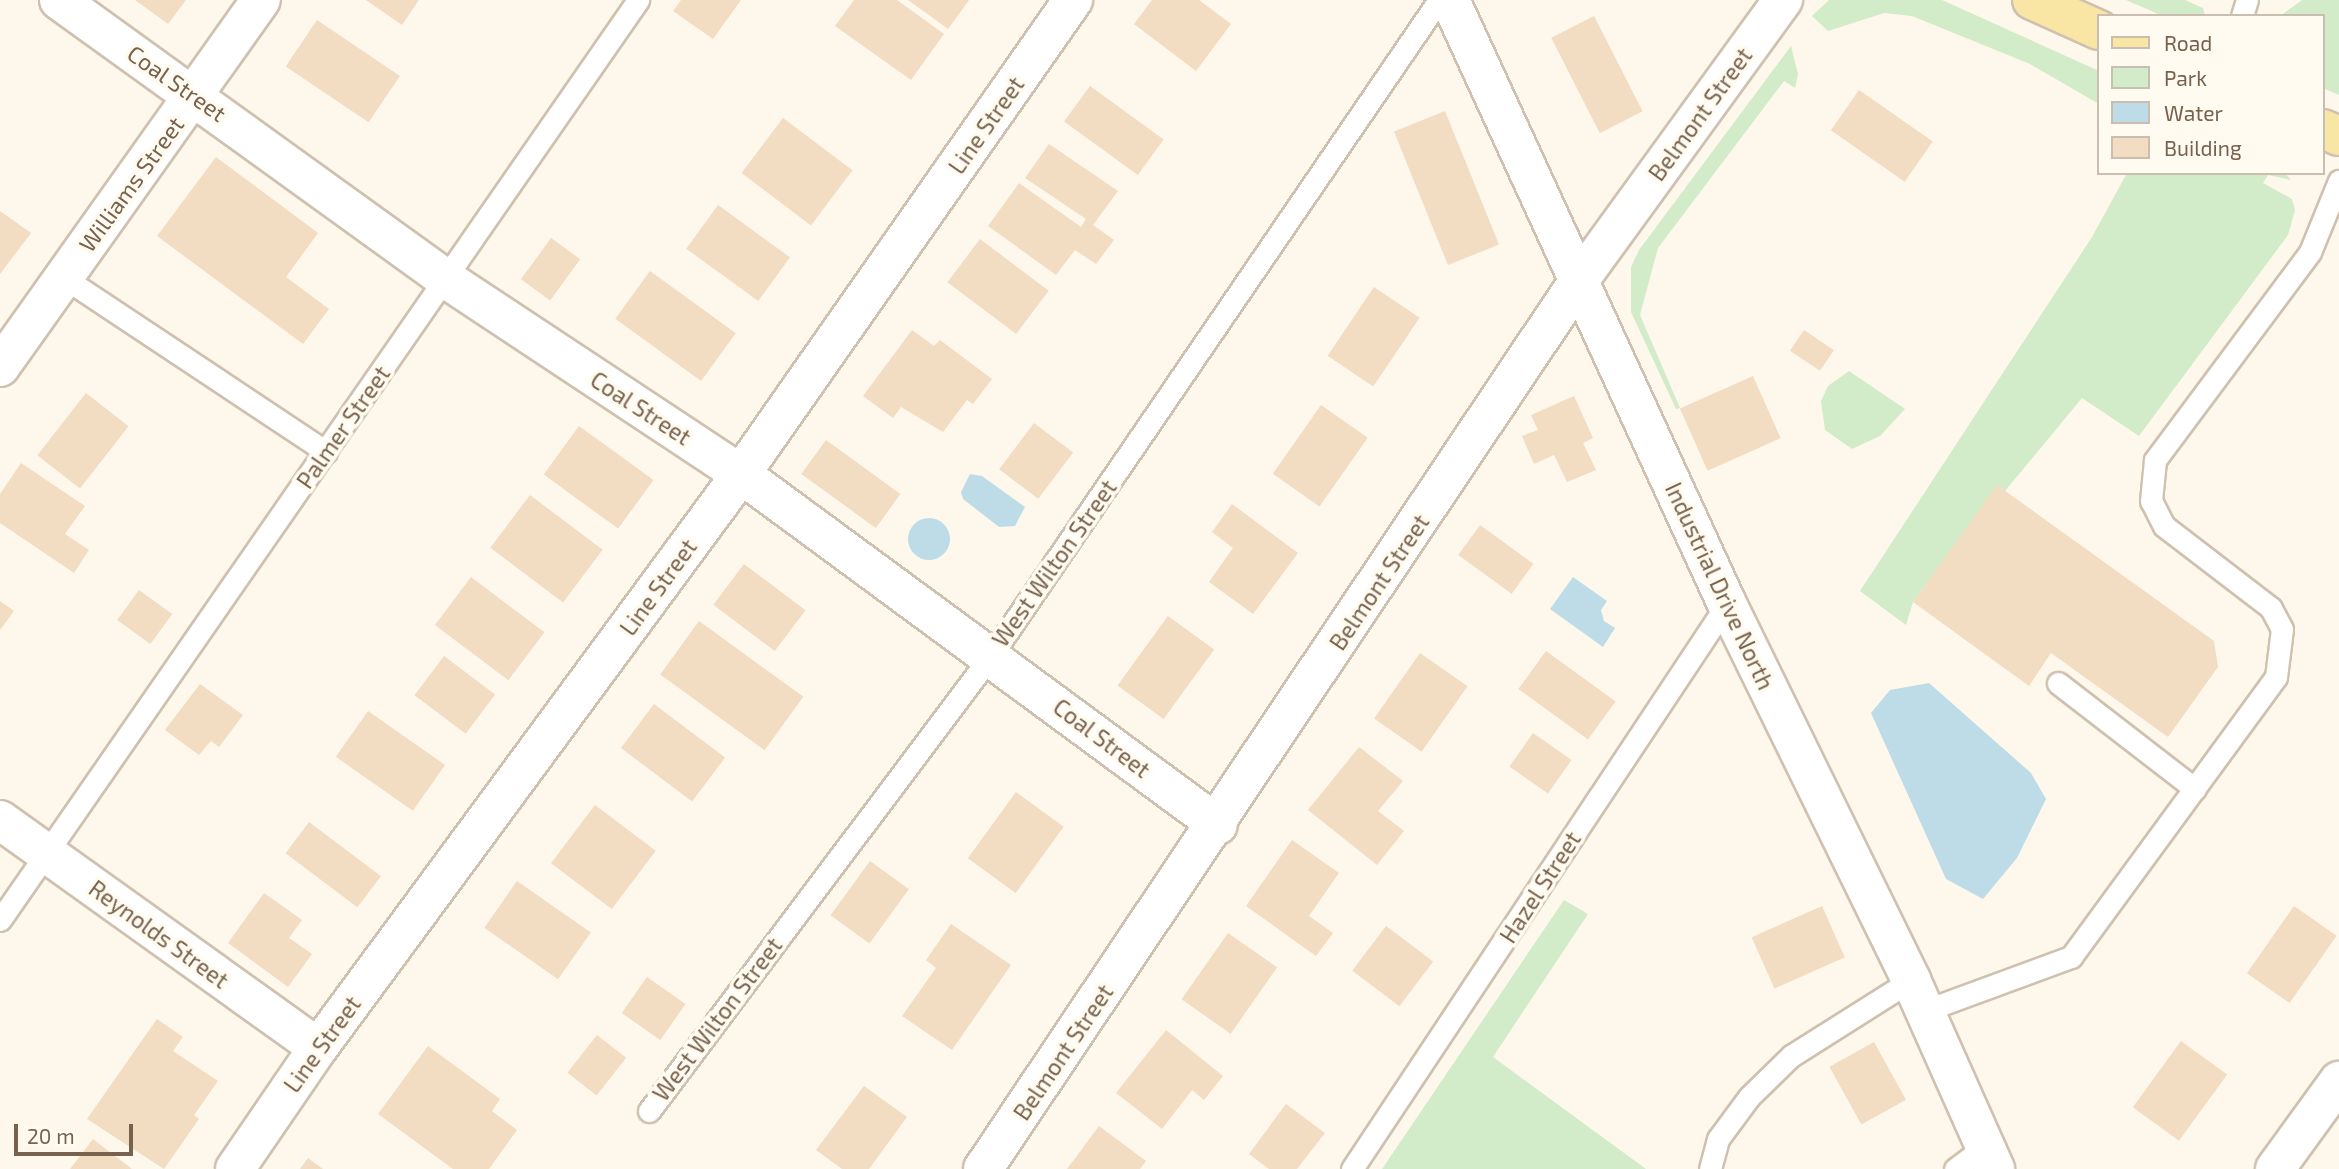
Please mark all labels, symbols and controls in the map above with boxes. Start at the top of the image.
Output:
legend [2098,14,2325,175]
text: Road [2164,30,2212,55]
street label: Coal Street [122,39,232,127]
street label: Belmont Street [1642,42,1758,186]
text: Park [2164,65,2207,90]
street label: Line Street [942,71,1030,179]
text: Water [2164,100,2223,125]
street label: Williams Street [73,111,189,257]
text: Building [2164,135,2242,160]
street label: Palmer Street [290,360,396,494]
street label: Coal Street [585,365,697,451]
street label: West Wilton Street [986,474,1122,652]
street label: Industrial Drive North [1660,478,1780,694]
street label: Belmont Street [1323,509,1435,655]
street label: Line Street [614,533,702,641]
street label: Coal Street [1048,692,1156,784]
street label: Hazel Street [1494,826,1586,948]
street label: Reynolds Street [84,874,234,994]
street label: West Wilton Street [646,932,788,1106]
street label: Belmont Street [1007,979,1119,1125]
street label: Line Street [278,990,366,1098]
scale bar [18,1110,136,1154]
text: 20 m [27,1123,75,1148]

